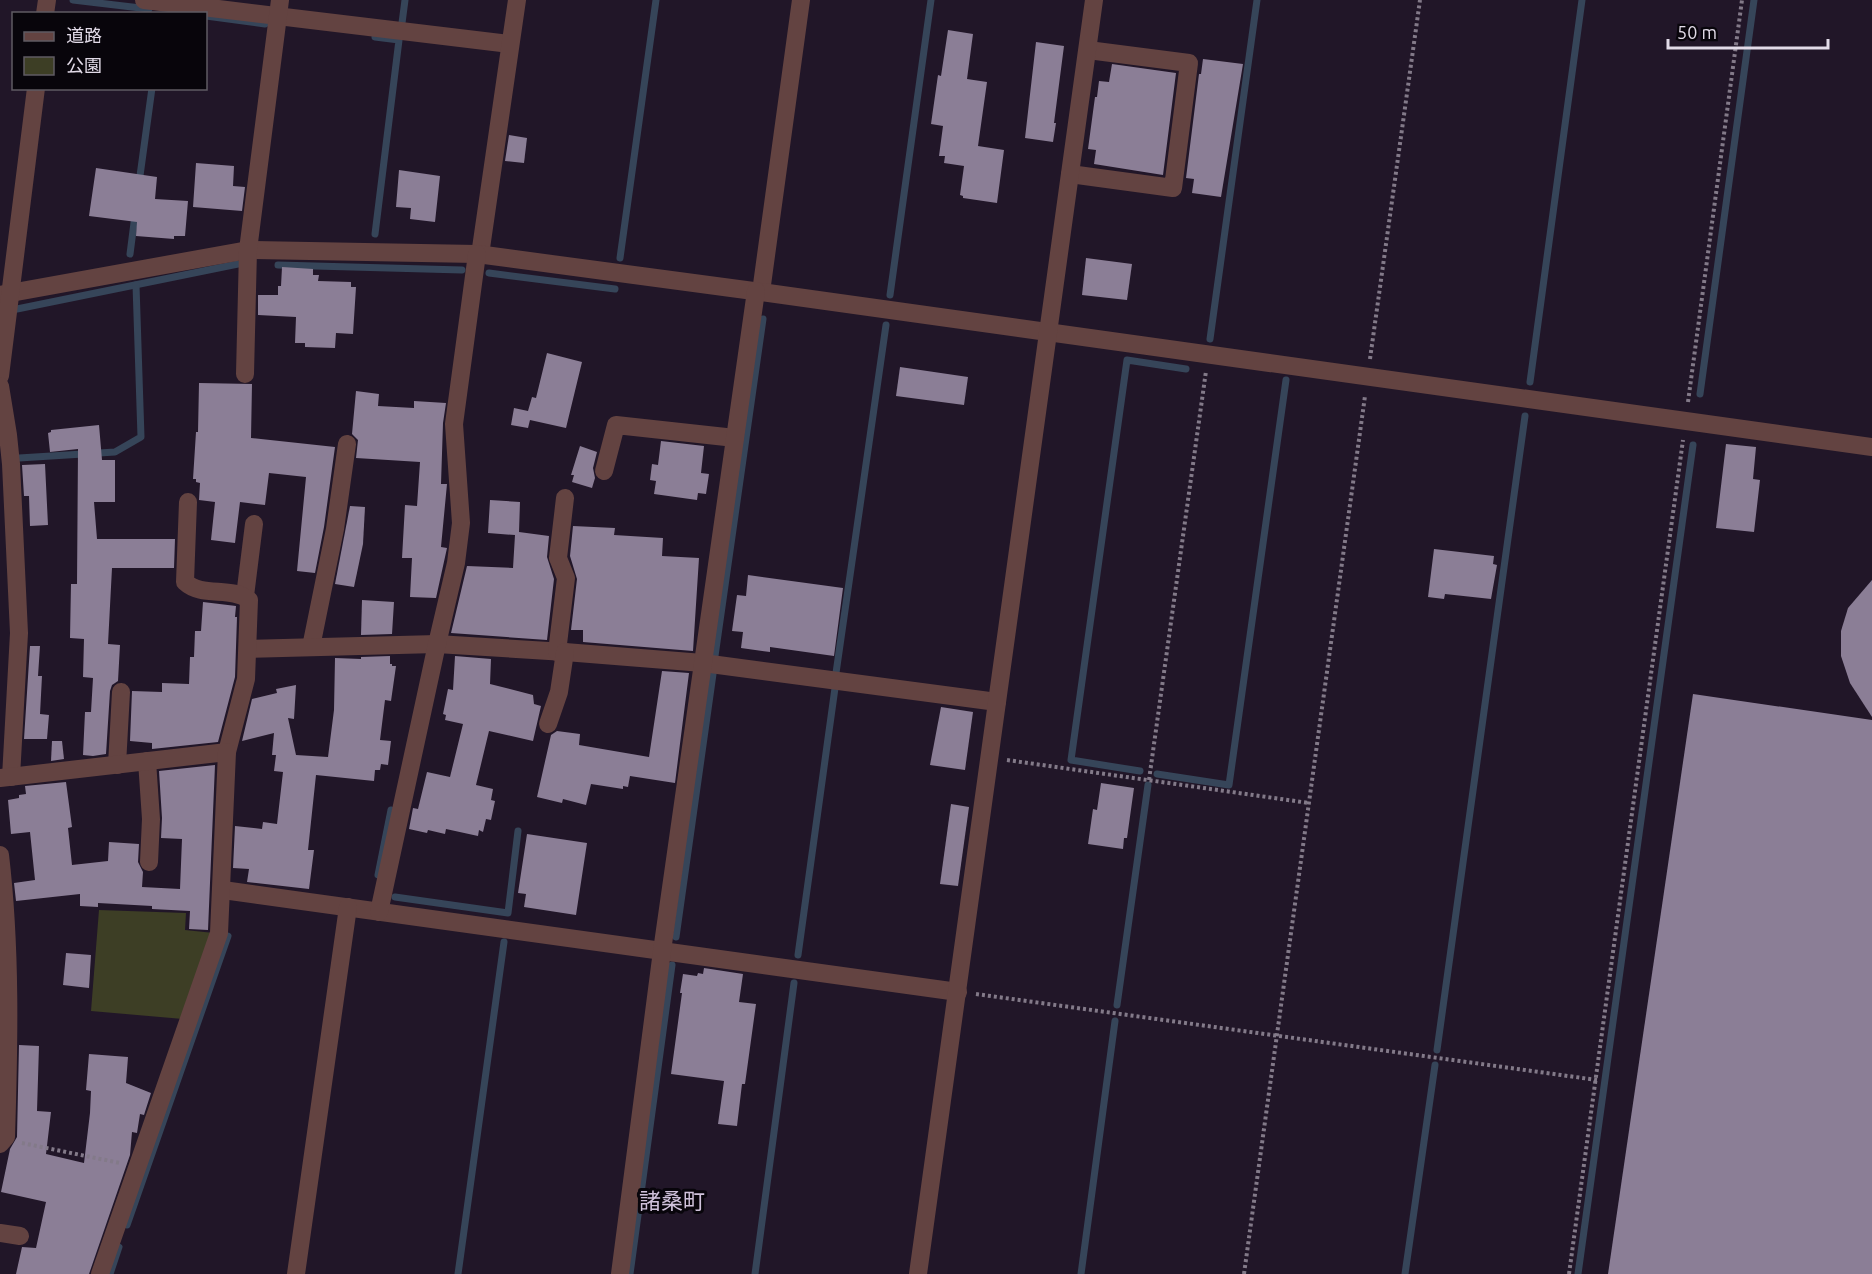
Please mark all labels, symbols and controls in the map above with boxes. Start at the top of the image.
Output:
legend [12,12,207,90]
scale bar [1668,12,1828,50]
text: 50 m [1677,22,1717,42]
text: 道路 [66,25,102,45]
text: 公園 [66,55,102,75]
district label: 諸桑町 [639,1188,705,1213]

